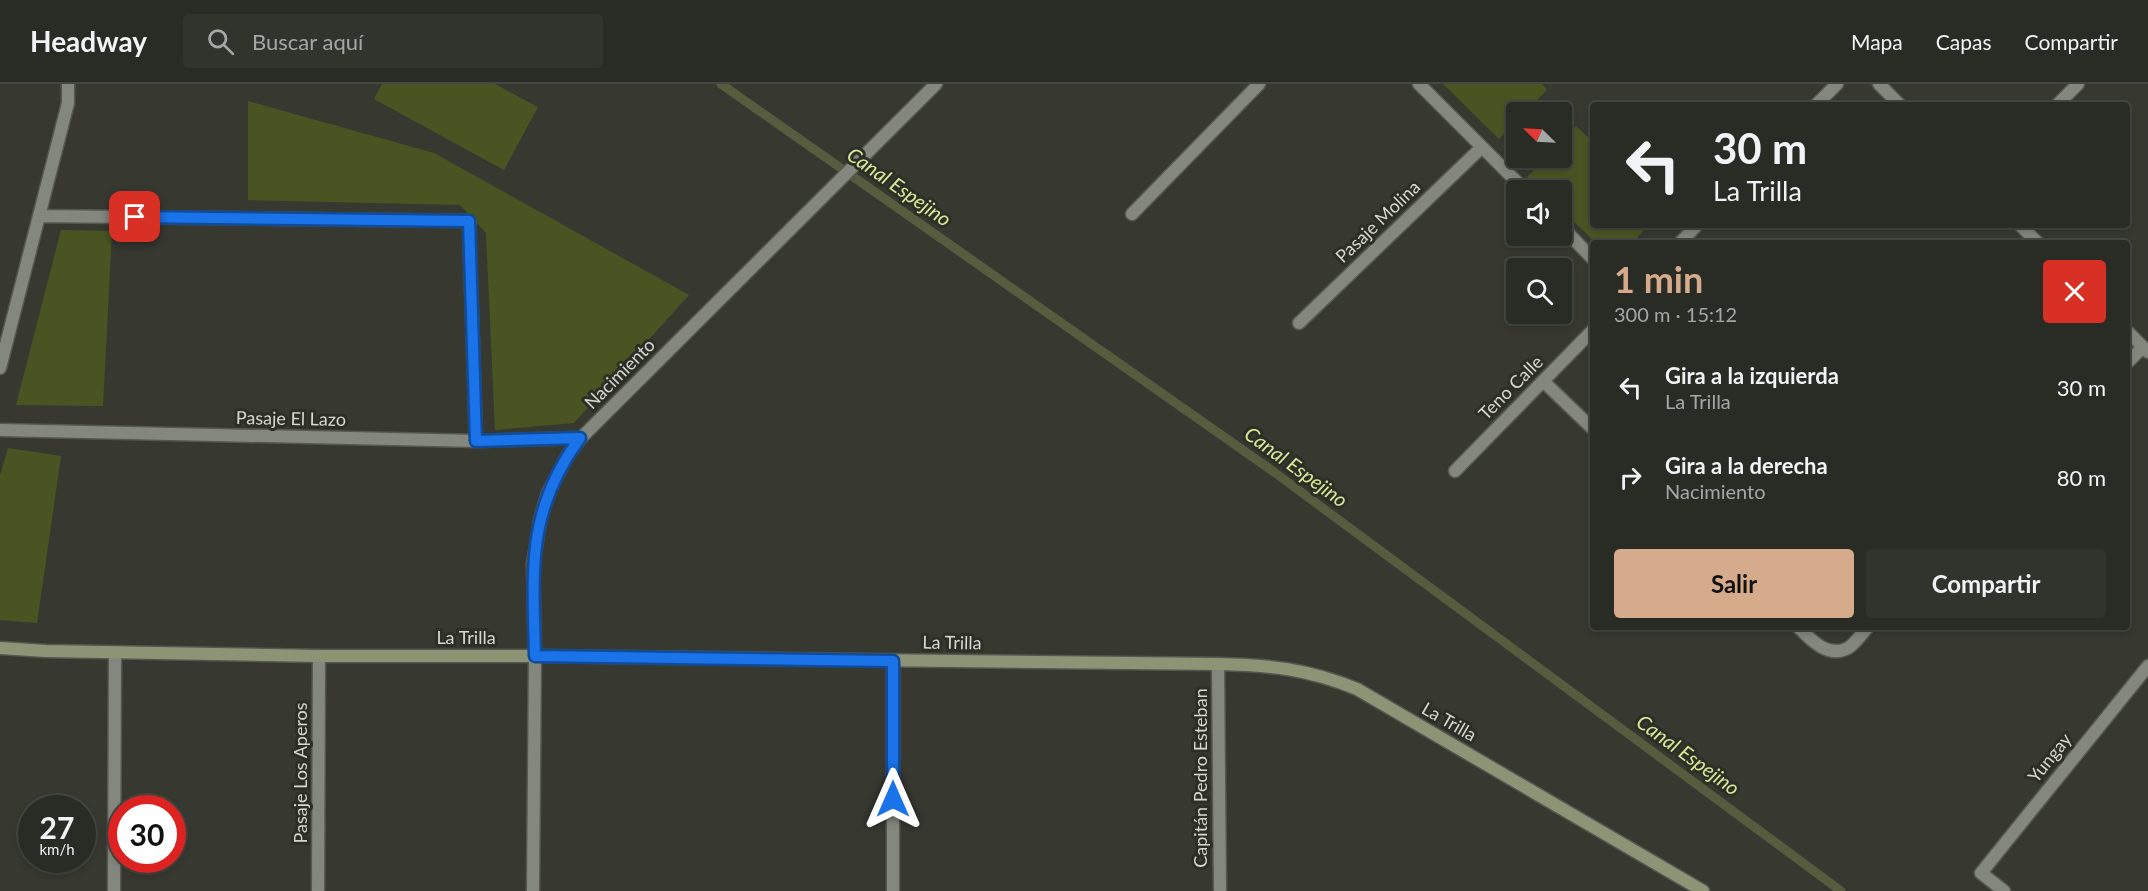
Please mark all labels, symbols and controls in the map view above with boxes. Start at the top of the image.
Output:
search box [183,14,603,68]
text: Headway [30,24,147,58]
icon: search [204,25,237,58]
text: Buscar aquí [252,28,363,55]
text: Mapa [1851,29,1903,54]
text: Capas [1936,29,1992,54]
text: Compartir [2025,29,2118,54]
north arrow [1506,102,1572,168]
map controls [1506,102,1572,324]
text: 30 m [1713,123,1807,173]
icon: left [1614,126,1692,204]
water label: Canal Espejino [843,142,956,231]
text: La Trilla [1713,174,1802,207]
street label: Pasaje Molina [1331,176,1424,267]
button: sound [1506,180,1572,246]
pin [109,191,160,242]
icon: arrive [118,200,151,233]
text: 1 min [1614,257,1703,301]
button: search [1506,258,1572,324]
button: close [2043,260,2106,323]
text: 300 m · 15:12 [1614,302,1737,326]
street label: Nacimiento [580,334,659,413]
street label: Teno Calle [1474,351,1547,424]
text: Gira a la izquierda [1665,362,1839,389]
icon: left [1614,371,1647,404]
text: 30 m [2057,374,2106,401]
text: La Trilla [1665,389,1731,413]
street label: Pasaje El Lazo [236,406,346,430]
water label: Canal Espejino [1240,421,1353,512]
text: Gira a la derecha [1665,452,1828,479]
icon: right [1614,461,1647,494]
text: 80 m [2057,464,2106,491]
text: Nacimiento [1665,479,1766,503]
button: Salir [1614,549,1854,618]
button: Compartir [1866,549,2106,618]
street label: La Trilla [436,626,496,648]
street label: La Trilla [922,630,982,654]
street label: Capitán Pedro Esteban [1189,688,1211,868]
street label: La Trilla [1418,697,1481,745]
street label: Pasaje Los Aperos [289,702,311,844]
water label: Canal Espejino [1632,709,1745,800]
street label: Yungay [2023,728,2076,787]
position arrow [861,767,925,831]
speed limit sign: 30 [108,795,186,873]
text: 27 [40,809,74,845]
text: km/h [39,840,75,858]

